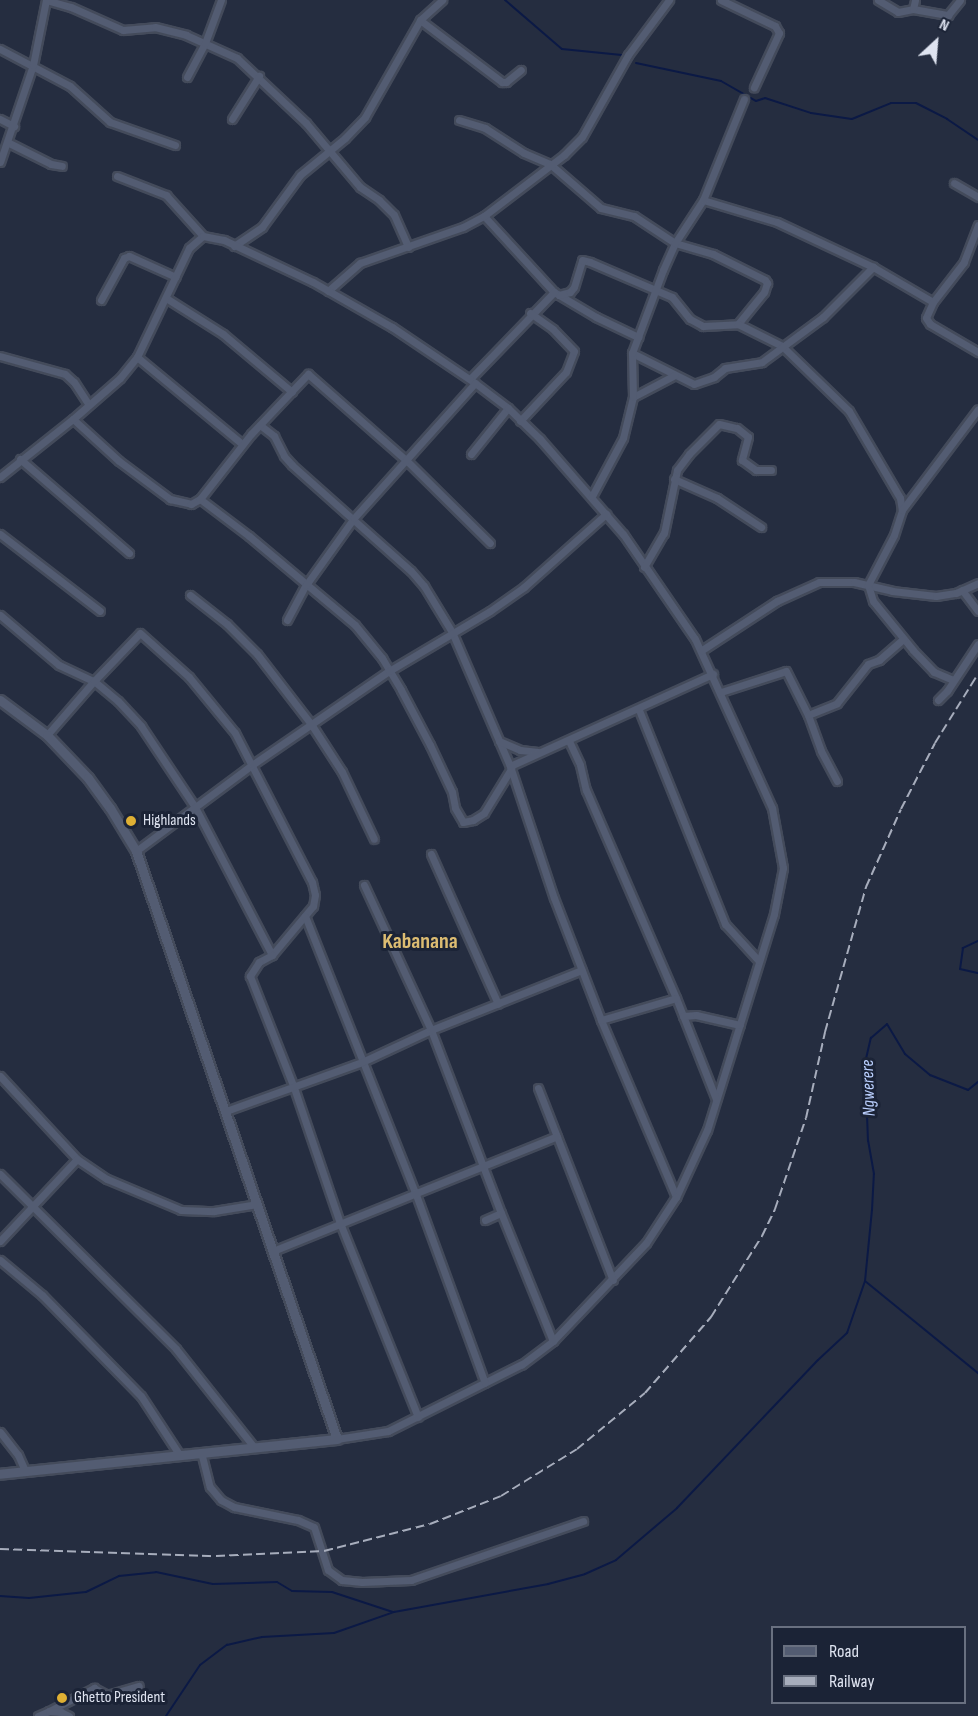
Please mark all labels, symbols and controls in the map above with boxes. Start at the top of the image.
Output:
north arrow [906,12,966,72]
text: N [936,15,952,36]
place label: Highlands [143,811,196,831]
marker: Highlands [124,814,138,828]
district label: Kabanana [382,929,458,955]
water label: Ngwerere [857,1059,881,1117]
legend [771,1626,966,1704]
text: Road [829,1641,859,1662]
text: Railway [829,1671,874,1692]
place label: Ghetto President [74,1688,165,1708]
marker: Ghetto President [55,1691,69,1705]

